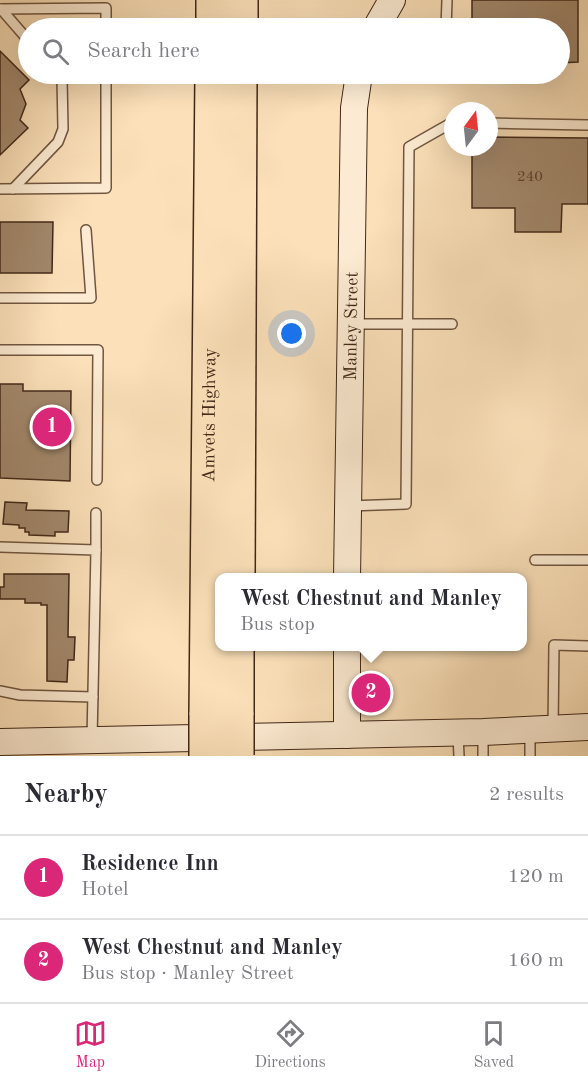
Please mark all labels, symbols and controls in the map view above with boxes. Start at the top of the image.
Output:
search box [18,18,570,84]
icon: search [39,35,72,68]
text: Search here [87,40,200,62]
north arrow [444,102,498,156]
house number: 240 [517,170,543,185]
street label: Manley Street [342,271,362,381]
your location [277,319,306,348]
street label: Amvets Highway [200,347,219,482]
pin: 1 [32,404,72,450]
popup [215,573,527,651]
text: West Chestnut and Manley [240,588,502,610]
text: Bus stop [240,615,315,635]
pin: 2 [352,670,391,716]
text: Nearby [24,782,108,808]
text: 2 results [489,785,564,805]
text: Residence Inn [81,853,219,875]
text: 1 [38,867,49,887]
text: 120 m [508,867,564,887]
text: Hotel [81,880,128,900]
text: West Chestnut and Manley [81,937,343,959]
text: 2 [38,951,49,971]
text: 160 m [508,951,564,971]
text: Bus stop · Manley Street [81,964,294,984]
tab: Map [74,1017,107,1073]
tab: Directions [255,1017,326,1073]
tab: Saved [473,1017,514,1073]

